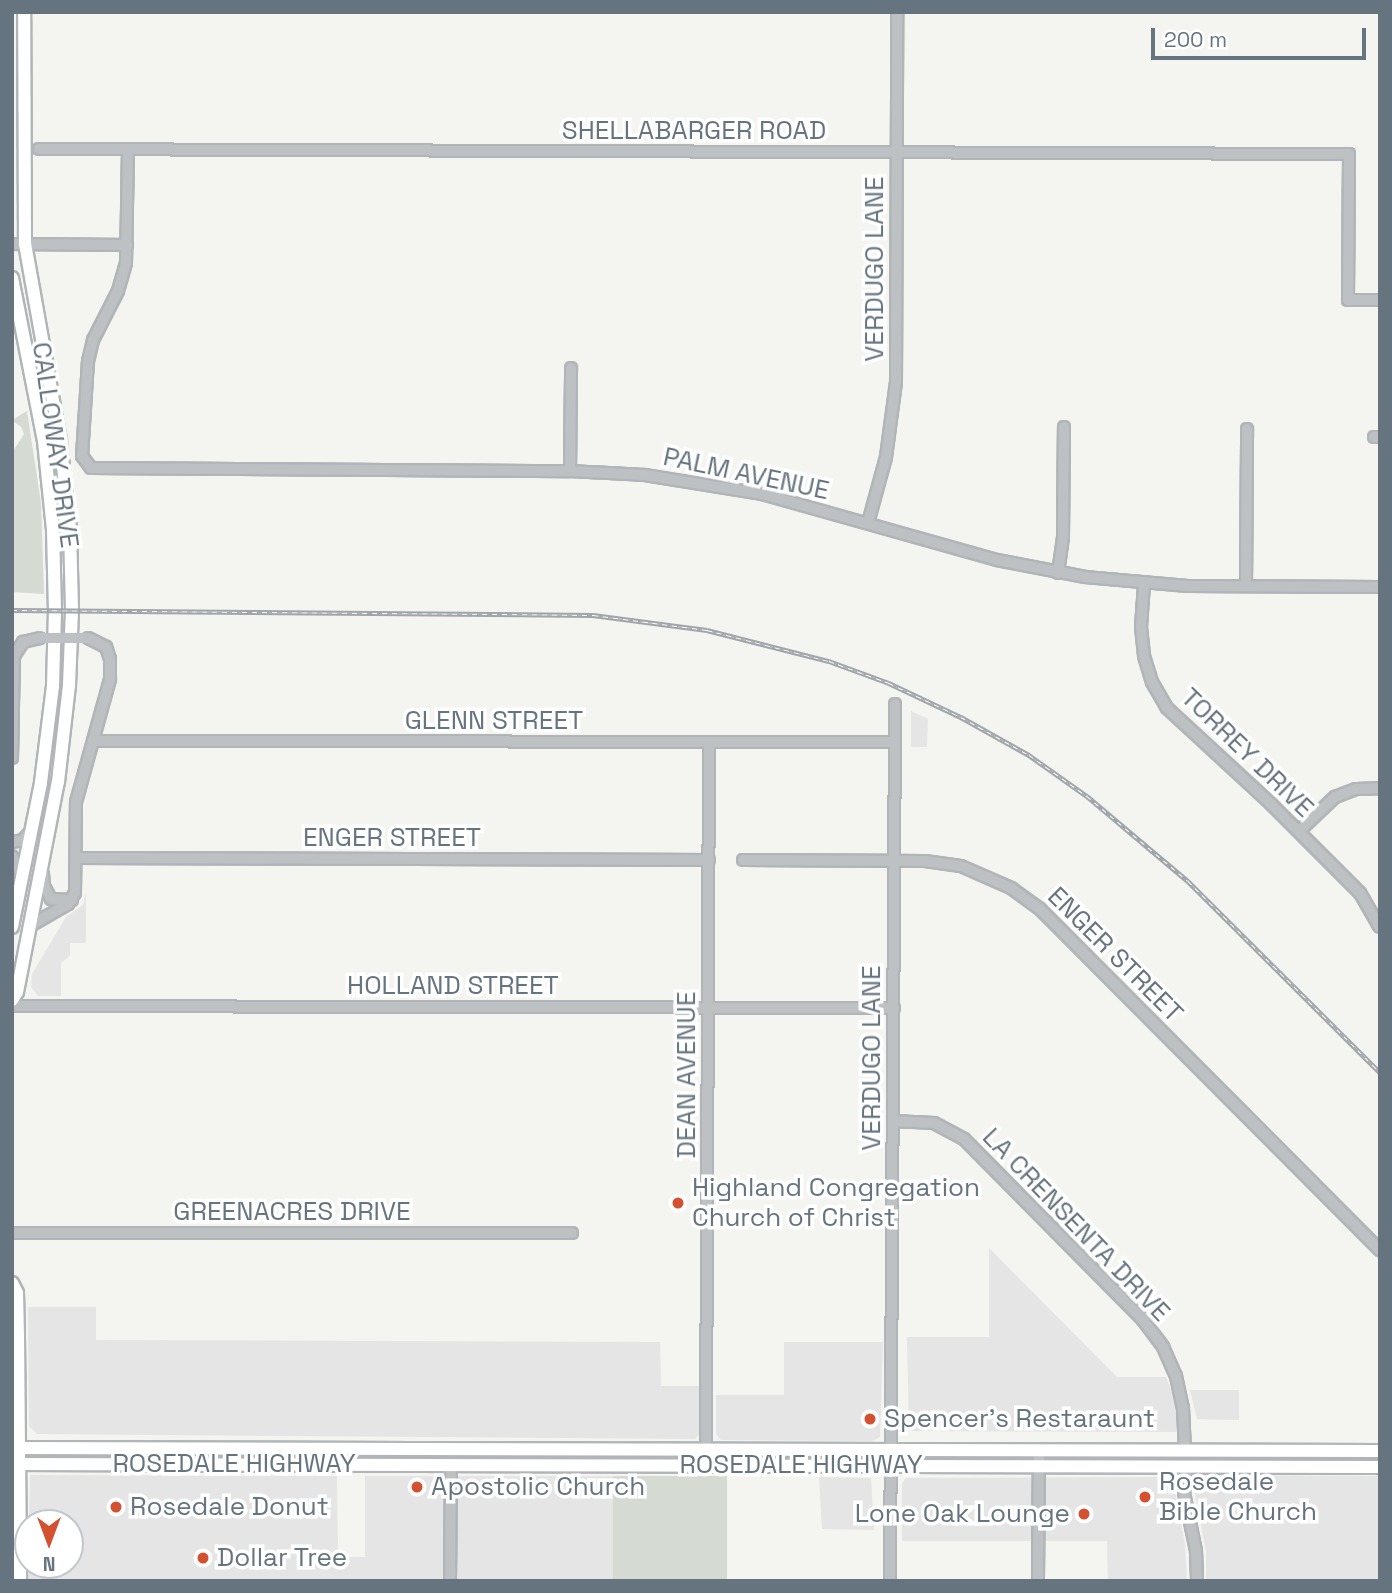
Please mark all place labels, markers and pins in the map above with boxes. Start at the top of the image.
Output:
place label: Highland Congregation Church of Christ [692,1172,980,1234]
marker: Highland Congregation Church of Christ [670,1195,686,1211]
place label: Spencer's Restaraunt [884,1403,1155,1435]
marker: Spencer's Restaraunt [862,1411,878,1427]
place label: Rosedale Bible Church [1159,1466,1317,1528]
place label: Apostolic Church [431,1471,645,1503]
marker: Apostolic Church [409,1479,425,1495]
marker: Rosedale Bible Church [1137,1489,1153,1505]
place label: Rosedale Donut [130,1491,329,1523]
place label: Lone Oak Lounge [855,1498,1070,1530]
marker: Rosedale Donut [108,1499,124,1515]
marker: Lone Oak Lounge [1076,1506,1092,1522]
place label: Dollar Tree [217,1542,348,1574]
marker: Dollar Tree [195,1550,211,1566]

